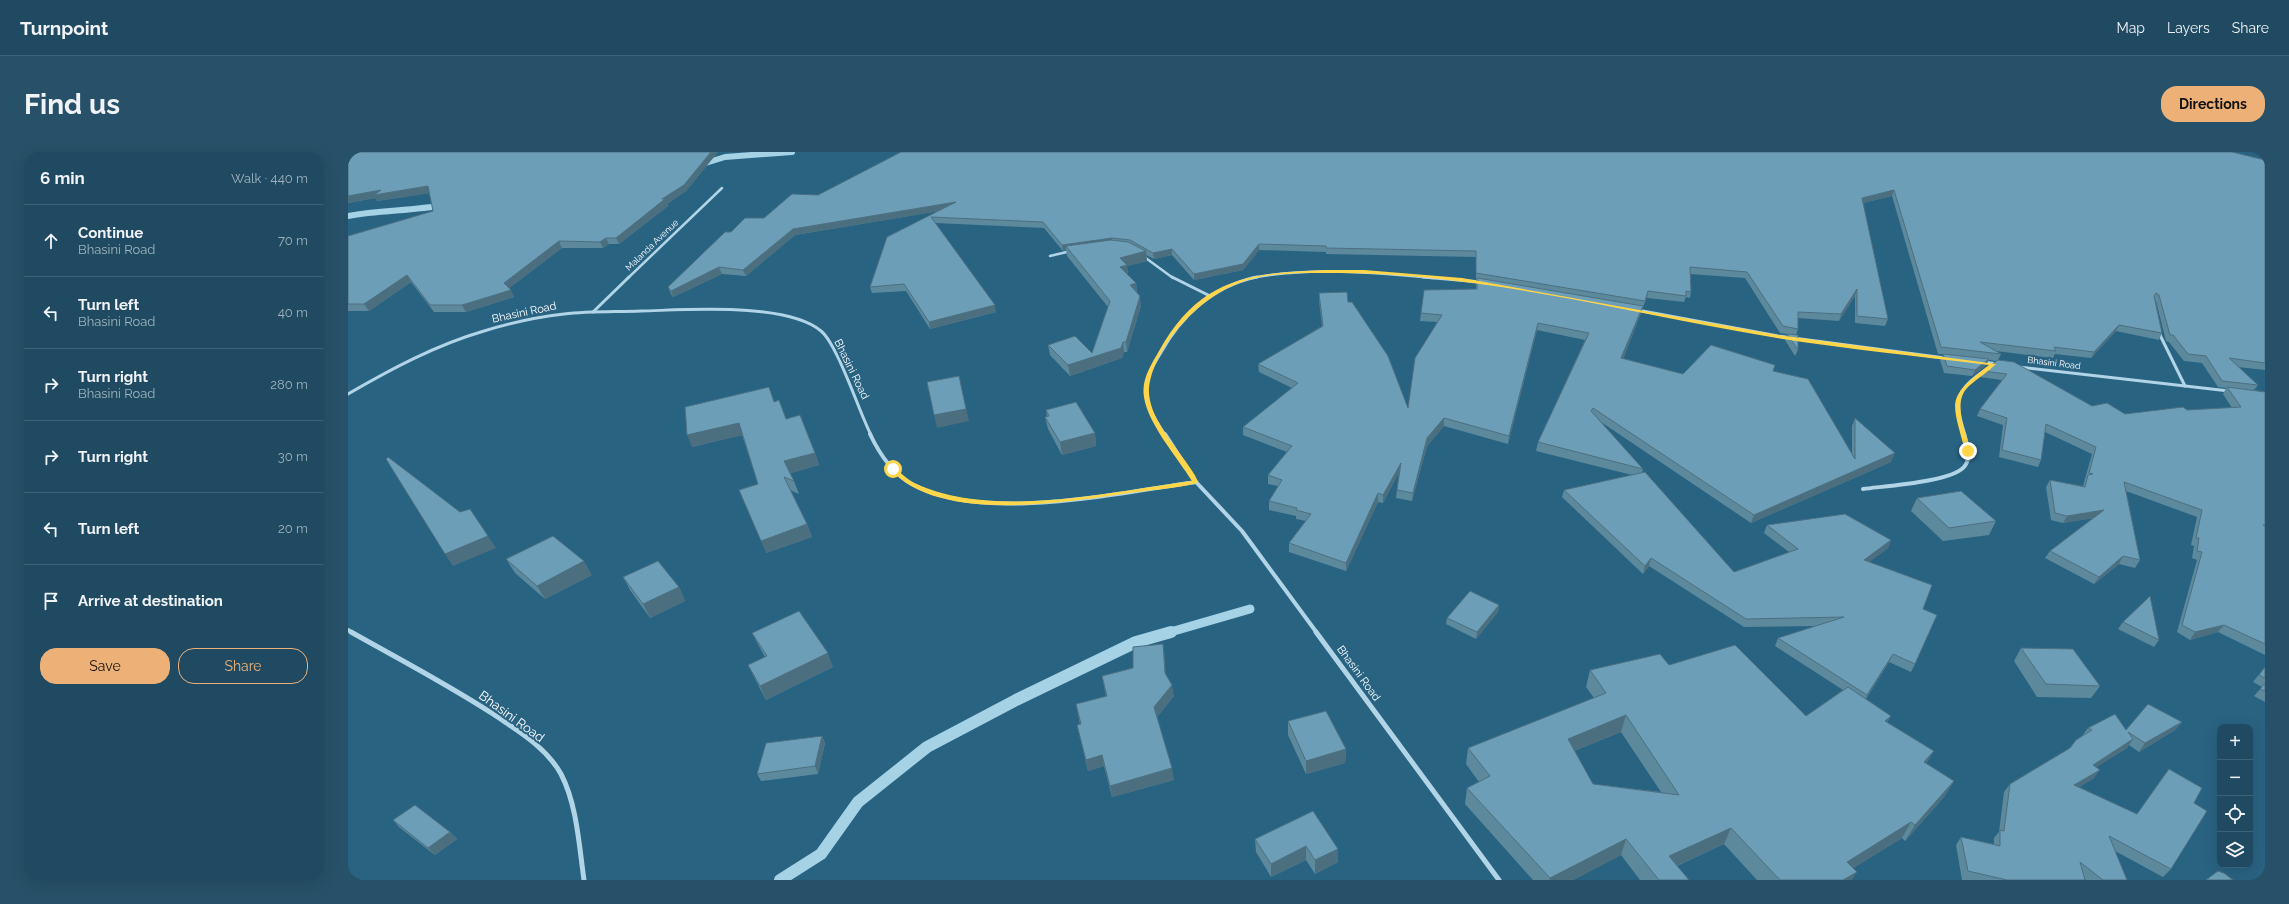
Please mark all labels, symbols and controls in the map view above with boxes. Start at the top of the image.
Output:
text: Turnpoint [20,17,108,39]
text: Map [2117,20,2145,36]
text: Layers [2167,20,2210,36]
text: Share [2232,20,2269,36]
button: Directions [2161,86,2265,122]
text: Find us [24,88,120,121]
text: 6 min [40,168,85,188]
text: Walk · 440 m [231,171,308,186]
street label: Malanda Avenue [624,217,681,273]
text: Continue [78,224,143,242]
icon: ahead [40,230,62,252]
text: 70 m [278,233,308,248]
text: Bhasini Road [78,242,155,257]
text: Turn left [78,296,139,314]
street label: Bhasini Road [491,299,558,326]
icon: left [40,302,62,324]
text: 40 m [278,305,308,320]
text: Bhasini Road [78,314,155,329]
street label: Bhasini Road [831,337,872,402]
street label: Bhasini Road [2027,355,2082,371]
text: Turn right [78,368,148,386]
icon: right [40,374,62,396]
text: 280 m [270,377,308,392]
text: Bhasini Road [78,386,155,401]
route end [1959,442,1977,460]
icon: right [40,446,62,468]
text: Turn right [78,448,148,466]
text: 30 m [278,449,308,464]
route start [884,460,902,478]
icon: left [40,518,62,540]
text: Turn left [78,520,139,538]
text: 20 m [278,521,308,536]
icon: arrive [40,590,62,612]
text: Arrive at destination [78,592,223,610]
street label: Bhasini Road [1334,643,1383,704]
button: Save [40,648,170,684]
button: Share [178,648,308,684]
street label: Bhasini Road [476,688,547,745]
map controls [2217,724,2253,868]
button: + [2217,724,2253,760]
button: − [2217,760,2253,796]
button: locate [2217,796,2253,832]
button: layers [2217,832,2253,868]

